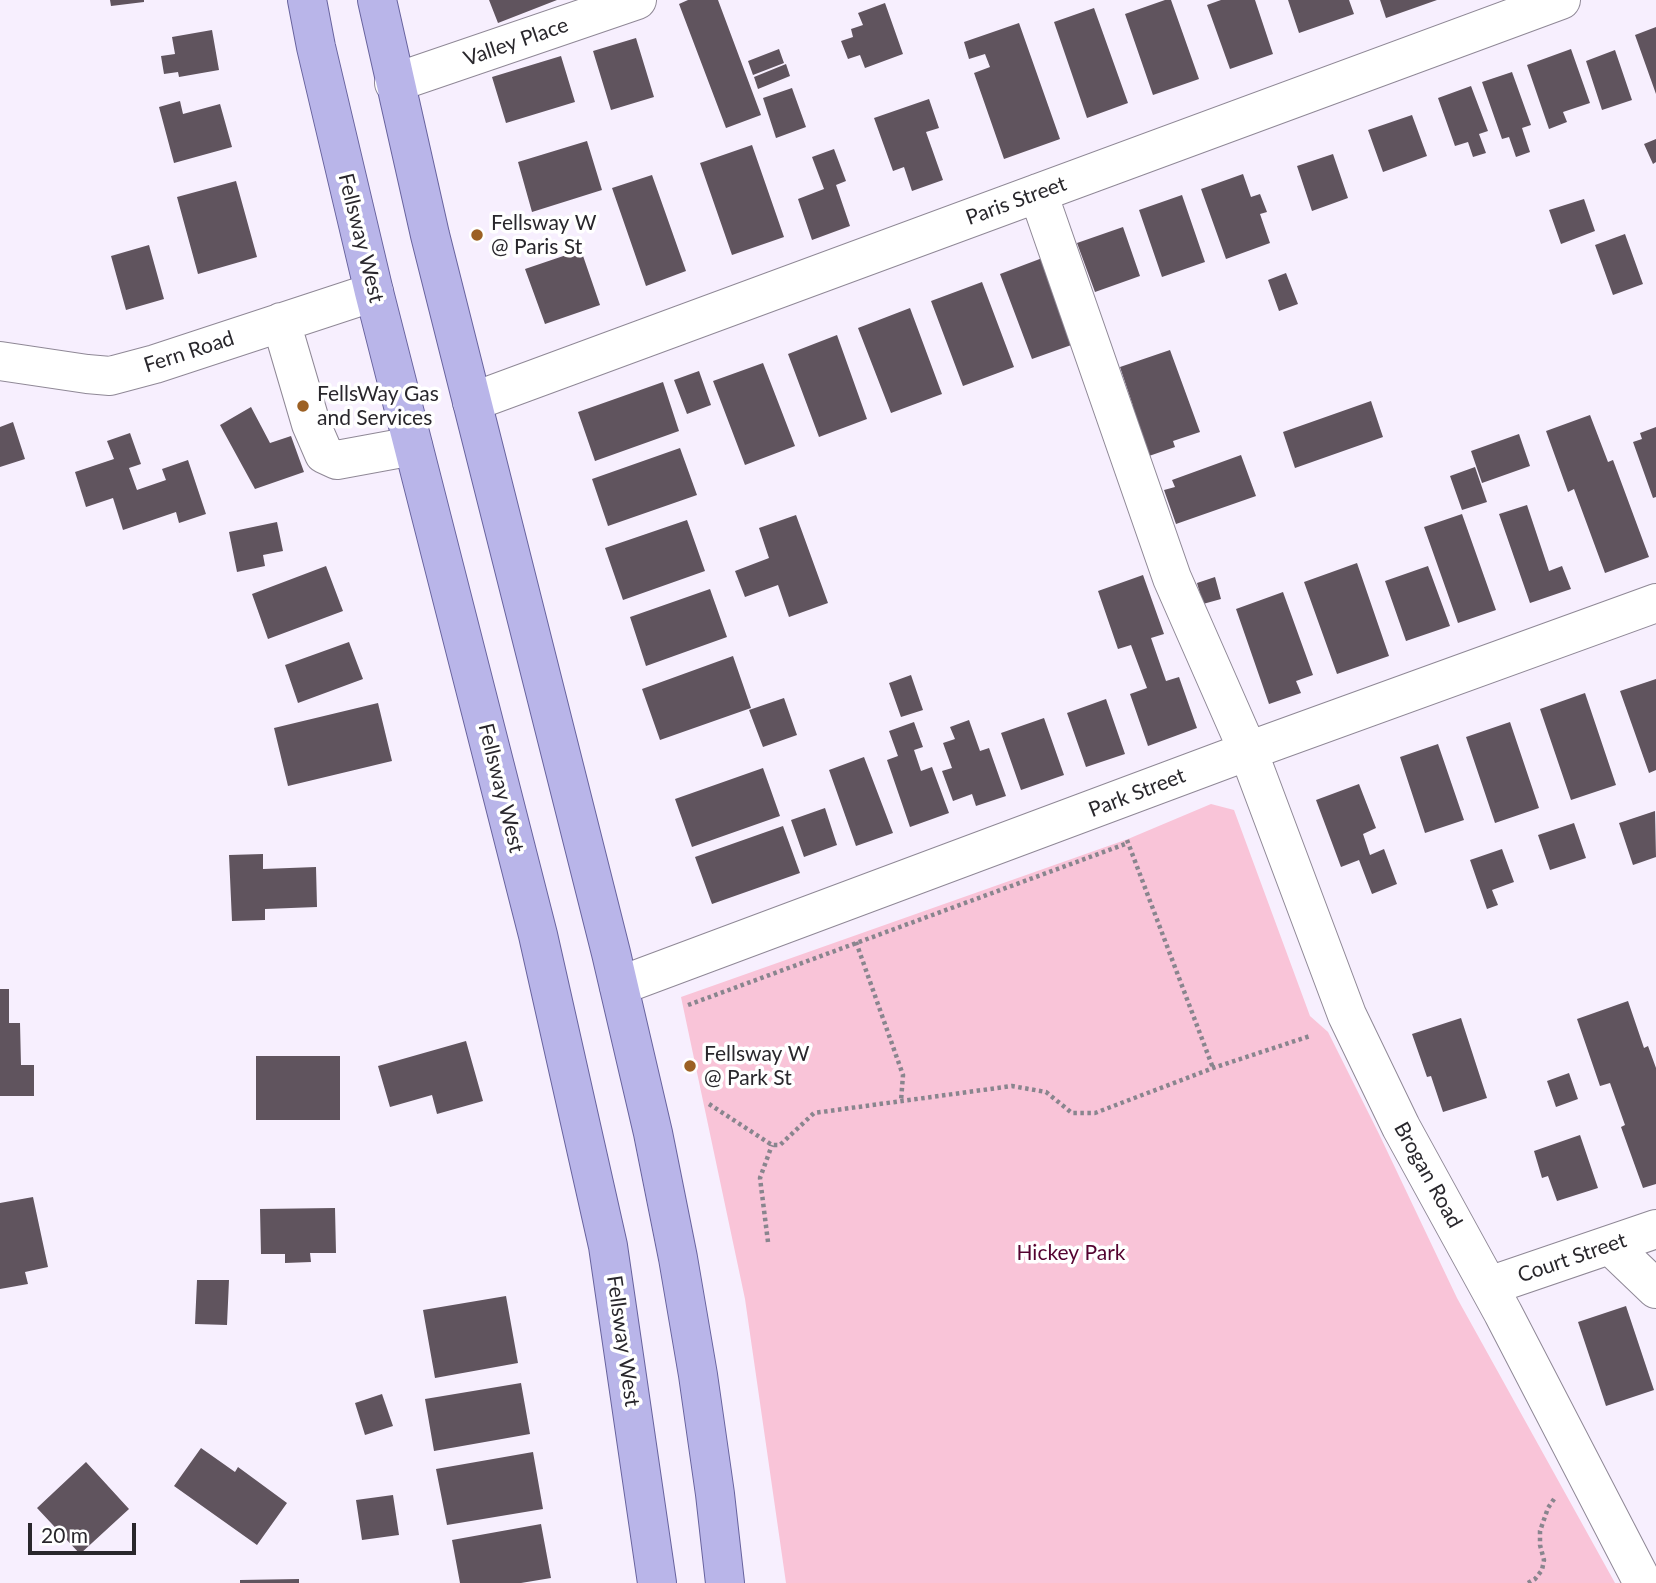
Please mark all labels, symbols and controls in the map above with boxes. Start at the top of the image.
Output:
street label: Valley Place [460,12,572,72]
street label: Fellsway West [333,171,389,305]
street label: Paris Street [962,171,1070,231]
place label: Fellsway W @ Paris St [491,210,597,260]
marker: Fellsway W @ Paris St [469,227,485,243]
street label: Fern Road [141,326,237,378]
place label: FellsWay Gas and Services [317,381,439,431]
marker: FellsWay Gas and Services [295,398,311,414]
street label: Fellsway West [473,721,529,855]
street label: Park Street [1085,763,1189,823]
place label: Fellsway W @ Park St [704,1041,810,1091]
marker: Fellsway W @ Park St [682,1058,698,1074]
street label: Brogan Road [1389,1118,1467,1232]
street label: Court Street [1514,1228,1630,1288]
park label: Hickey Park [1016,1240,1126,1266]
street label: Fellsway West [601,1274,645,1408]
scale bar [32,1510,140,1554]
text: 20 m [41,1522,88,1547]

